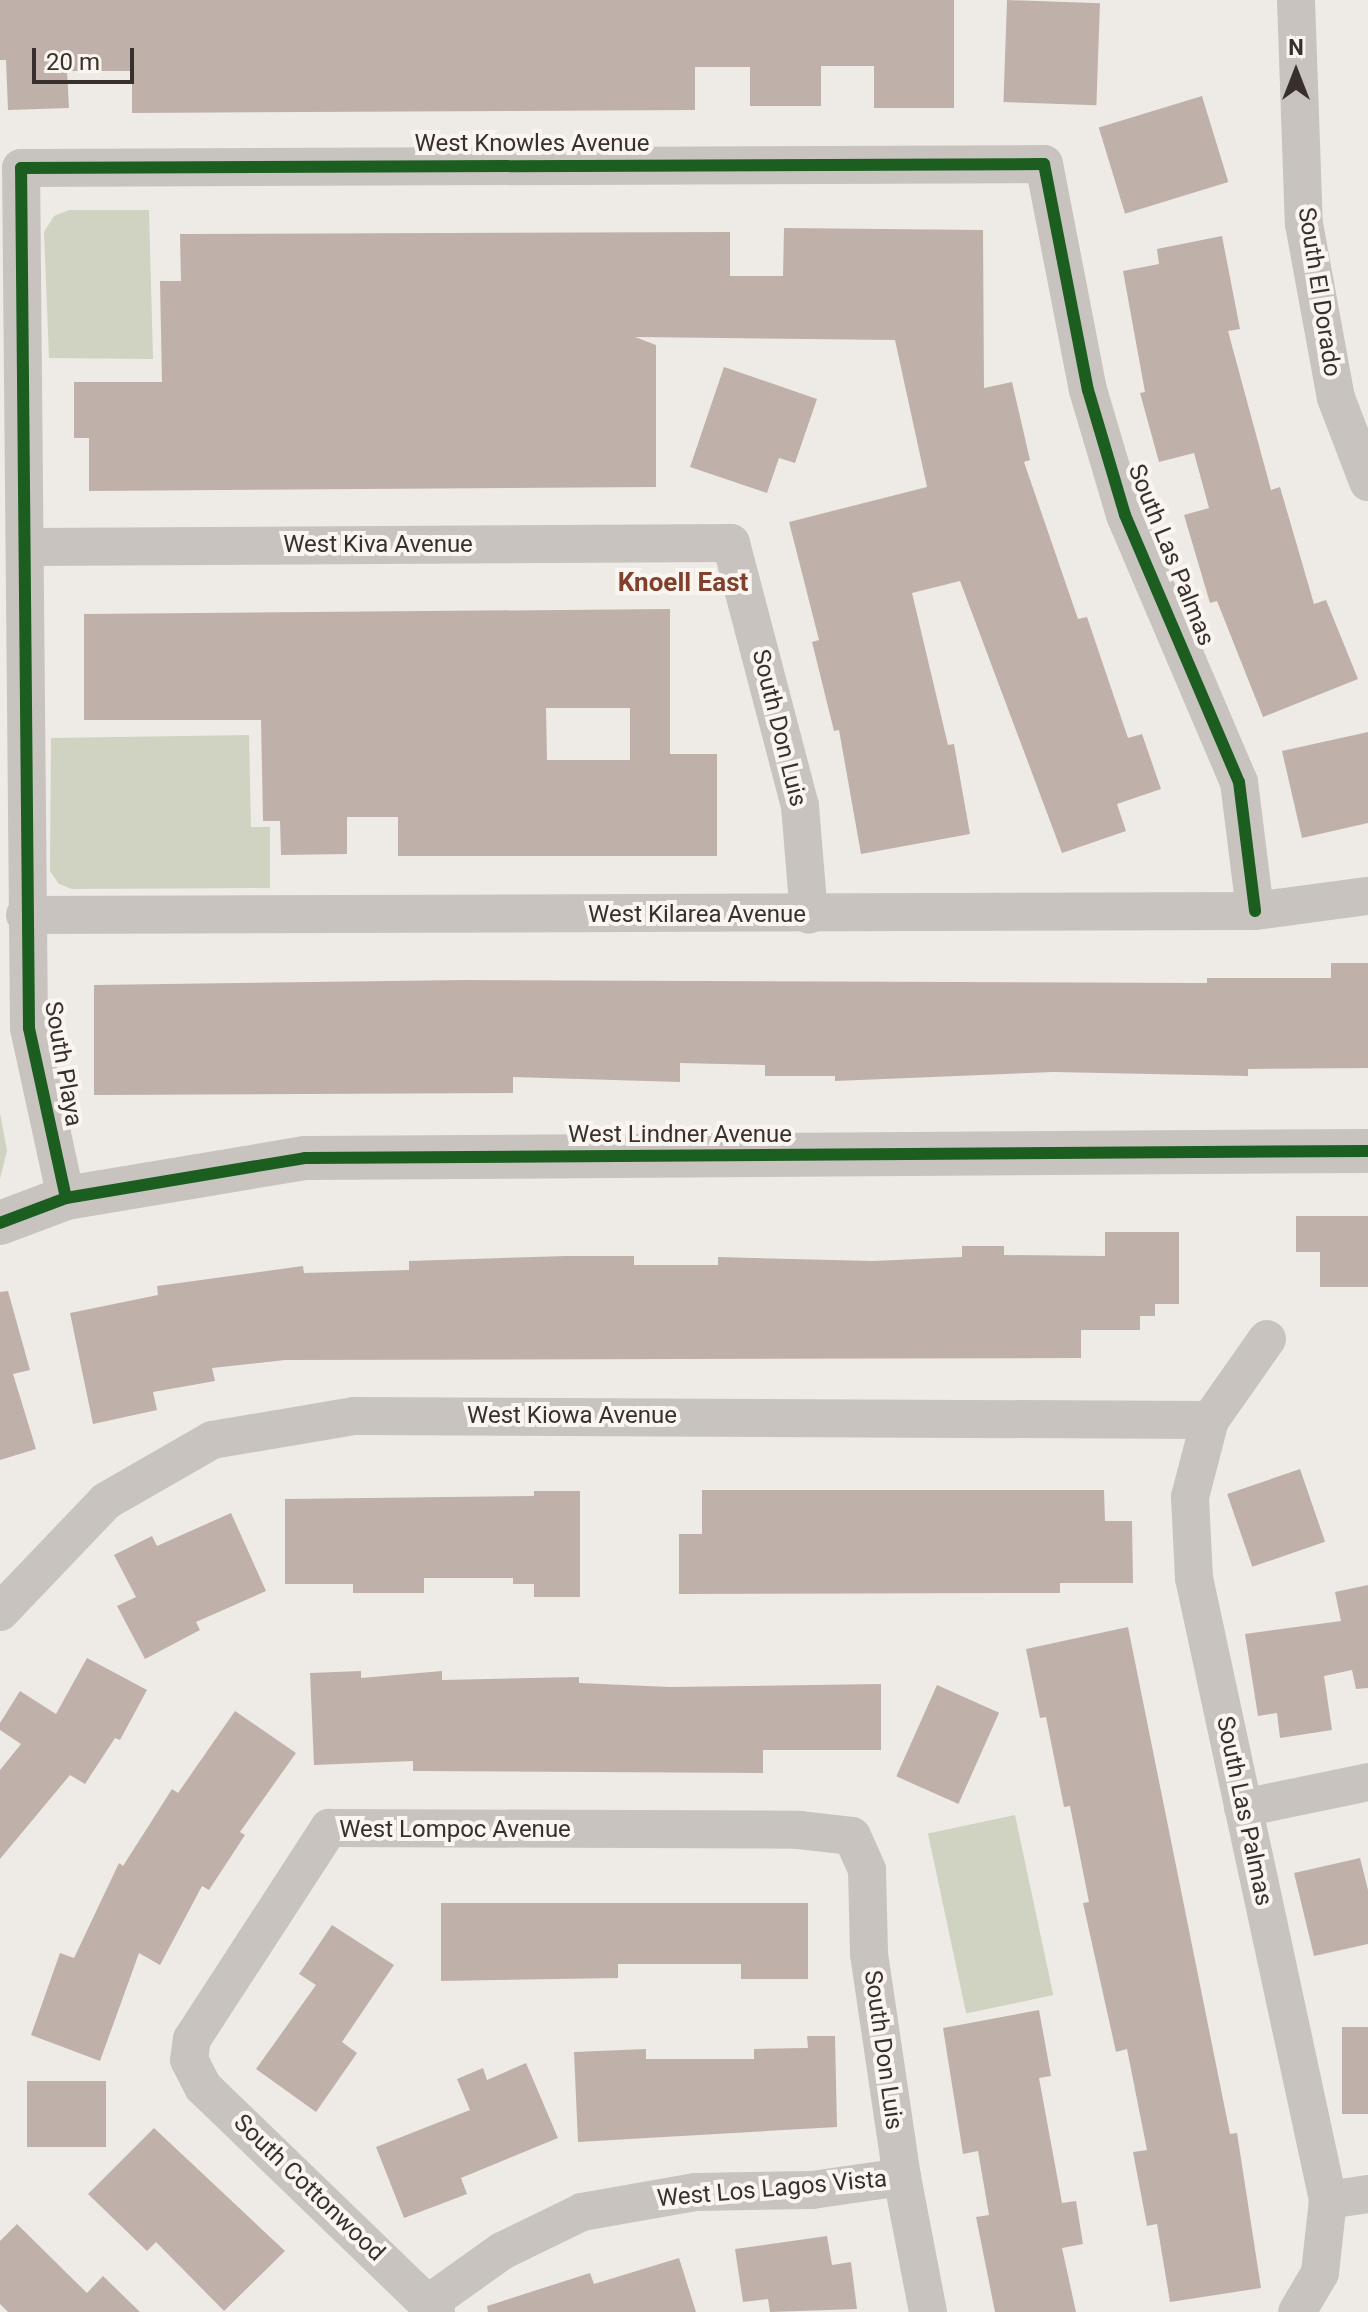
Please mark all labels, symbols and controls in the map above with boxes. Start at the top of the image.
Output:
scale bar [36,32,138,82]
north arrow [1256,32,1336,112]
text: N [1288,35,1304,60]
text: 20 m [46,48,100,76]
street label: West Knowles Avenue [415,130,649,158]
street label: South El Dorado [1291,205,1347,379]
street label: South Las Palmas [1122,460,1220,650]
street label: West Kiva Avenue [283,531,473,559]
district label: Knoell East [618,567,748,599]
street label: South Don Luis [746,647,812,809]
street label: West Kilarea Avenue [588,901,806,929]
street label: South Playa [38,999,88,1129]
street label: West Lindner Avenue [568,1121,792,1149]
street label: West Kiowa Avenue [467,1402,677,1430]
street label: South Las Palmas [1210,1714,1278,1908]
street label: West Lompoc Avenue [339,1816,571,1844]
street label: South Don Luis [858,1968,908,2132]
street label: South Cottonwood [227,2109,391,2267]
street label: West Los Lagos Vista [656,2165,888,2213]

